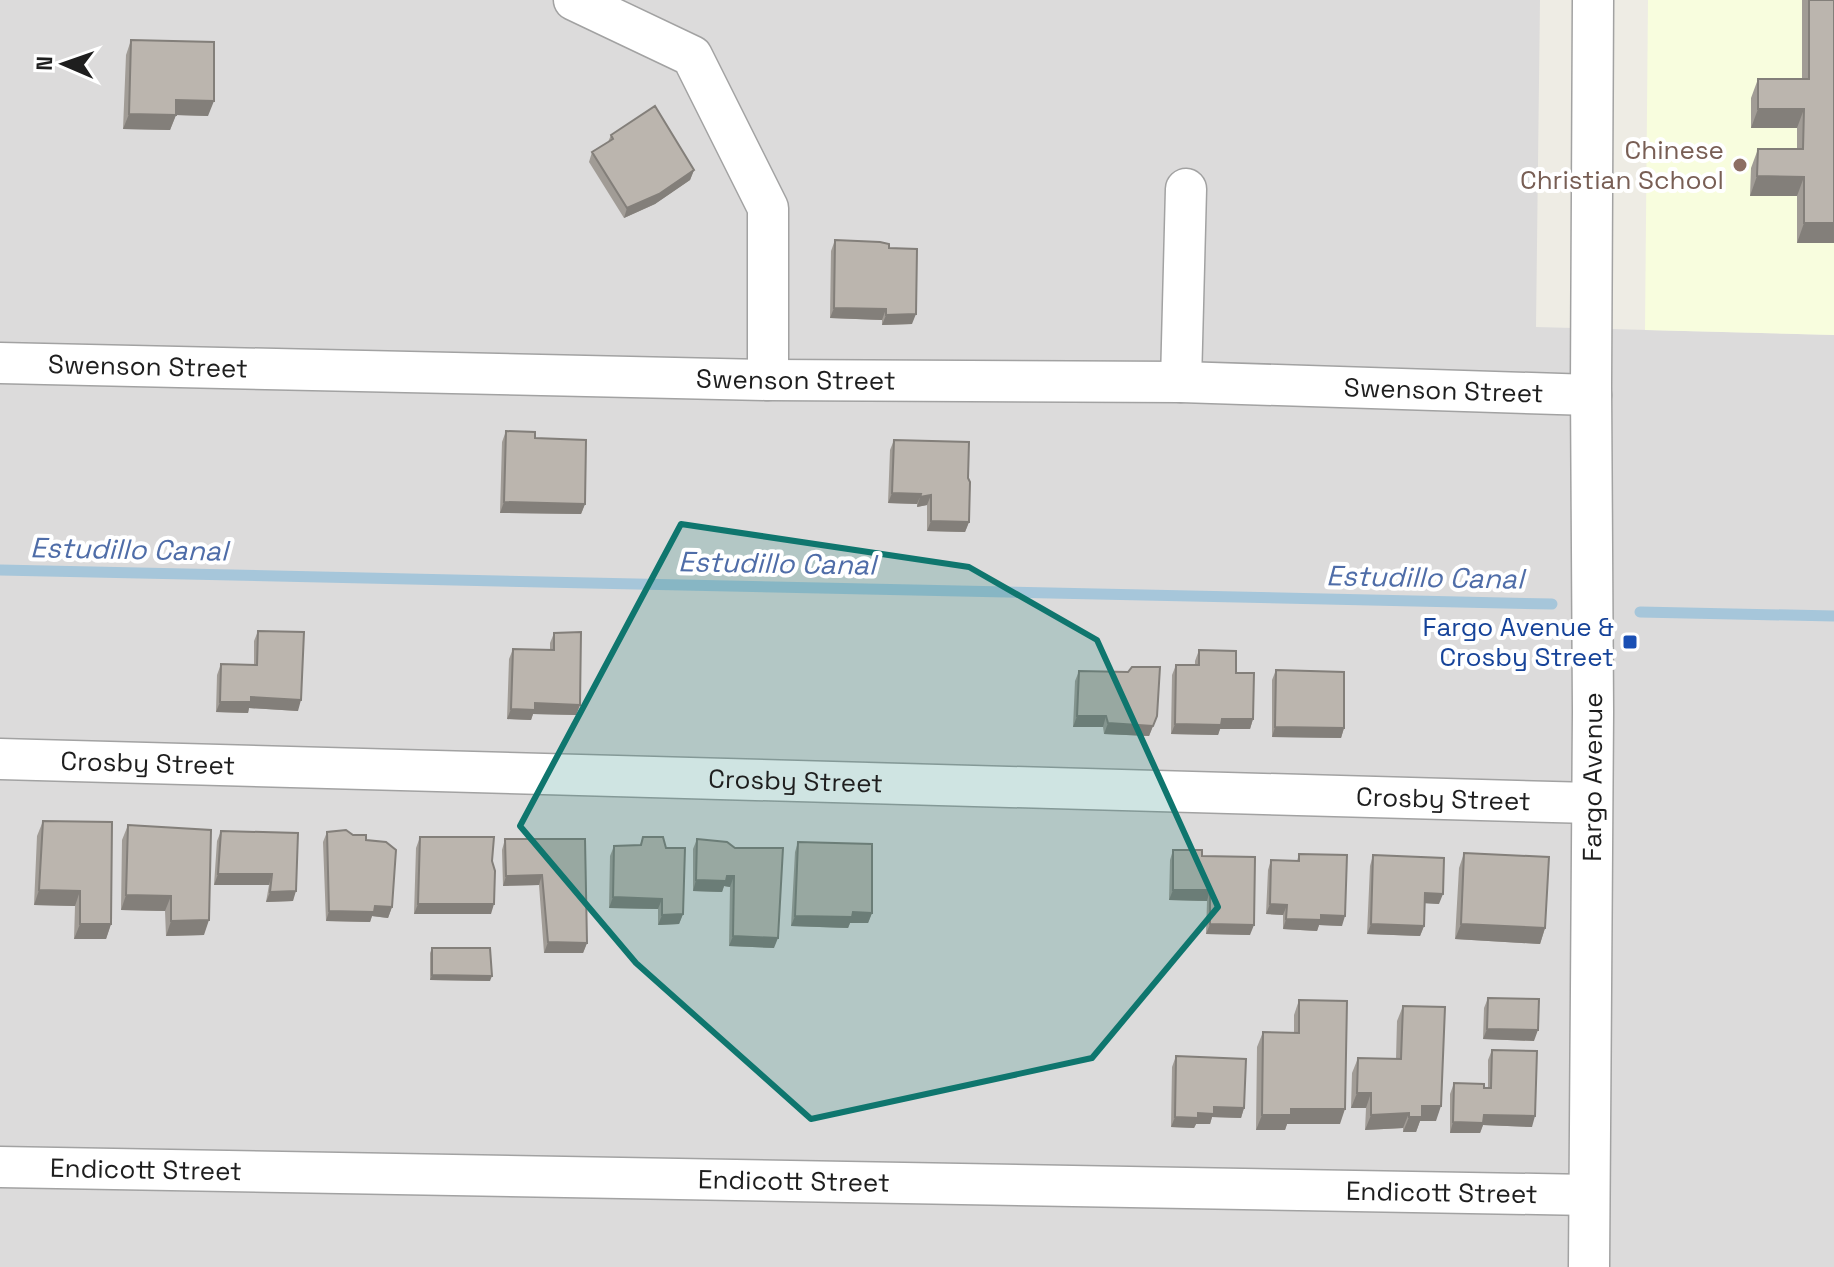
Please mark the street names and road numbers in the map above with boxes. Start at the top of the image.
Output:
street label: Swenson Street [48,347,248,385]
street label: Swenson Street [696,361,896,398]
street label: Swenson Street [1343,370,1544,410]
street label: Fargo Avenue [1575,692,1610,862]
street label: Crosby Street [60,744,236,782]
street label: Crosby Street [708,762,883,800]
street label: Crosby Street [1356,780,1531,818]
street label: Endicott Street [50,1151,242,1188]
street label: Endicott Street [698,1162,890,1200]
street label: Endicott Street [1346,1174,1538,1211]

